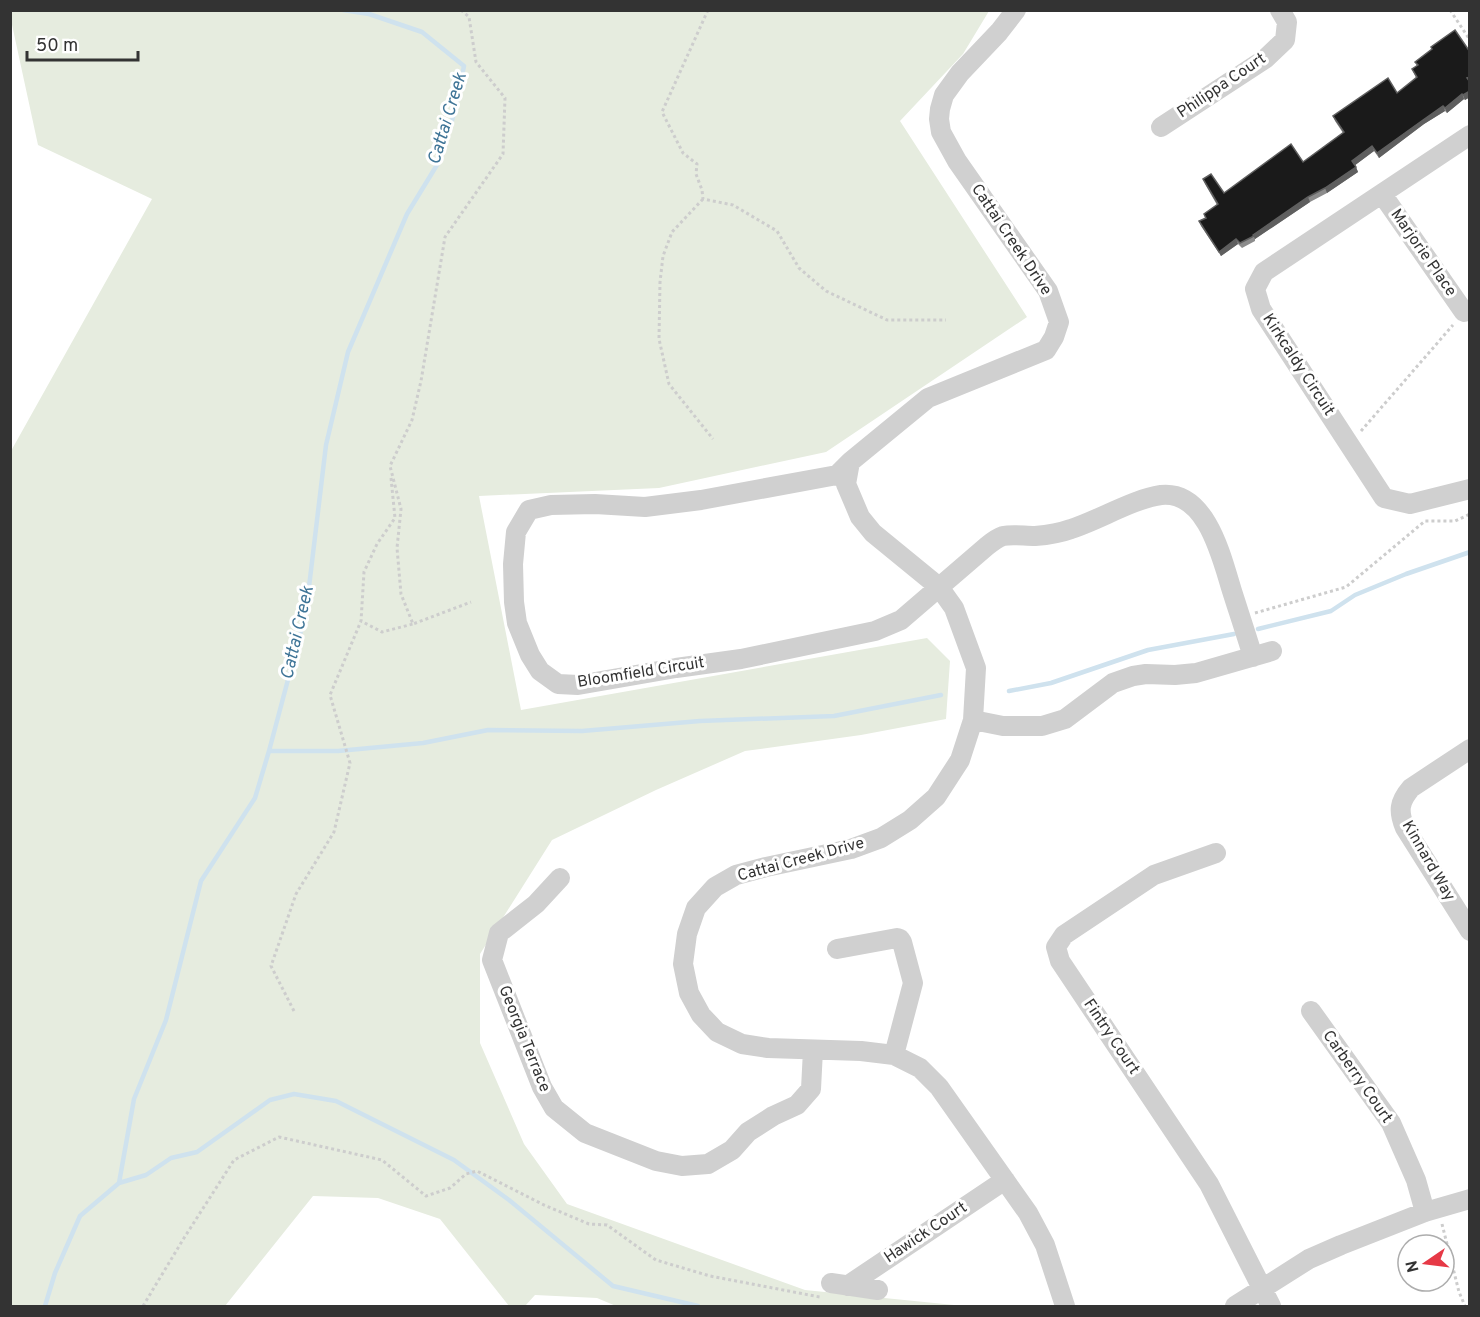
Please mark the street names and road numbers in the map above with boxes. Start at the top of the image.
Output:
street label: Philippa Court [1174,49,1270,123]
street label: Cattai Creek Drive [966,180,1056,300]
street label: Marjorie Place [1385,205,1461,301]
street label: Kirkcaldy Circuit [1258,310,1338,420]
street label: Bloomfield Circuit [576,653,706,693]
street label: Kinnard Way [1397,817,1459,905]
street label: Cattai Creek Drive [735,833,867,887]
street label: Georgia Terrace [494,983,554,1095]
street label: Fintry Court [1078,995,1144,1079]
street label: Carberry Court [1318,1027,1396,1127]
street label: Hawick Court [881,1198,971,1268]

